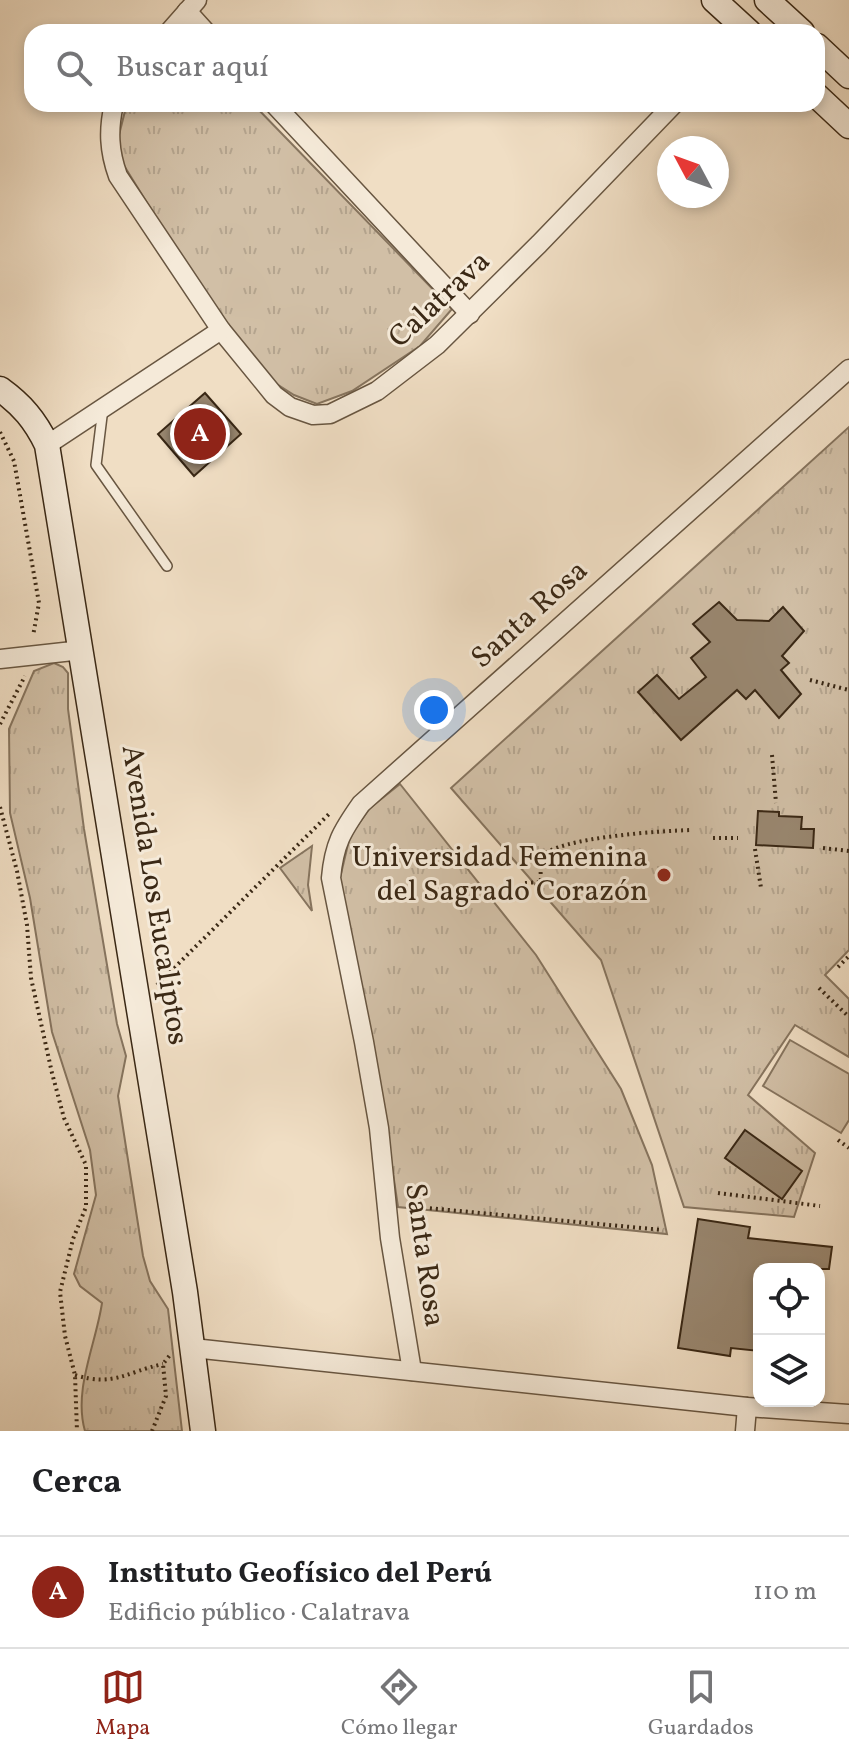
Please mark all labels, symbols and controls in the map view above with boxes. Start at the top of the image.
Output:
search box [24,24,825,112]
icon: search [52,46,96,90]
text: Buscar aquí [116,47,269,89]
north arrow [657,136,729,208]
street label: Calatrava [380,242,500,358]
pin: A [174,404,226,464]
street label: Santa Rosa [462,551,598,679]
your location [414,690,454,730]
street label: Avenida Los Eucaliptos [110,742,198,1048]
place label: Universidad Femenina del Sagrado Corazón [352,837,648,913]
marker: Universidad Femenina del Sagrado Corazón [655,866,673,884]
street label: Santa Rosa [393,1181,455,1329]
map controls [753,1263,825,1407]
button: locate [753,1263,825,1335]
button: layers [753,1335,825,1407]
text: Cerca [32,1460,122,1507]
text: Instituto Geofísico del Perú [108,1553,492,1595]
text: A [49,1574,67,1610]
text: 110 m [753,1574,817,1610]
text: Edificio público · Calatrava [108,1595,410,1631]
tab: Mapa [95,1665,150,1744]
tab: Cómo llegar [341,1665,458,1744]
tab: Guardados [648,1665,754,1744]

